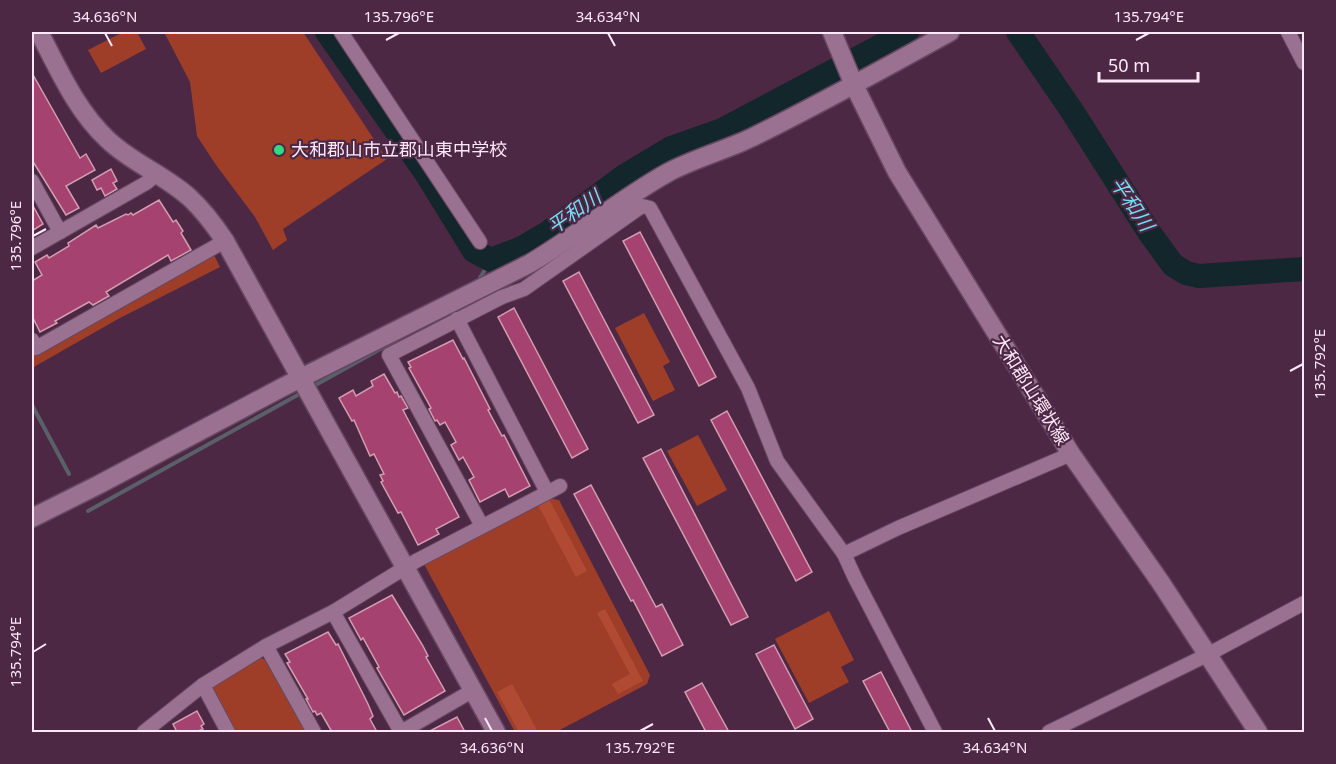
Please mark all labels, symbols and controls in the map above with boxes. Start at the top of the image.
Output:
text: 34.636°N [73,6,137,26]
text: 135.796°E [364,6,434,26]
text: 34.634°N [576,6,640,26]
text: 135.794°E [1114,6,1184,26]
scale bar [1099,45,1198,83]
text: 50 m [1108,53,1150,77]
place label: 大和郡山市立郡山東中学校 [291,137,507,161]
marker: 大和郡山市立郡山東中学校 [272,143,286,157]
water label: 平和川 [1104,171,1162,238]
water label: 平和川 [541,182,608,240]
text: 135.796°E [5,201,25,271]
text: 135.792°E [1309,329,1329,399]
street label: 大和郡山環状線 [988,330,1075,449]
text: 135.794°E [5,617,25,687]
text: 34.636°N [460,737,524,757]
text: 135.792°E [605,737,675,757]
text: 34.634°N [963,737,1027,757]

